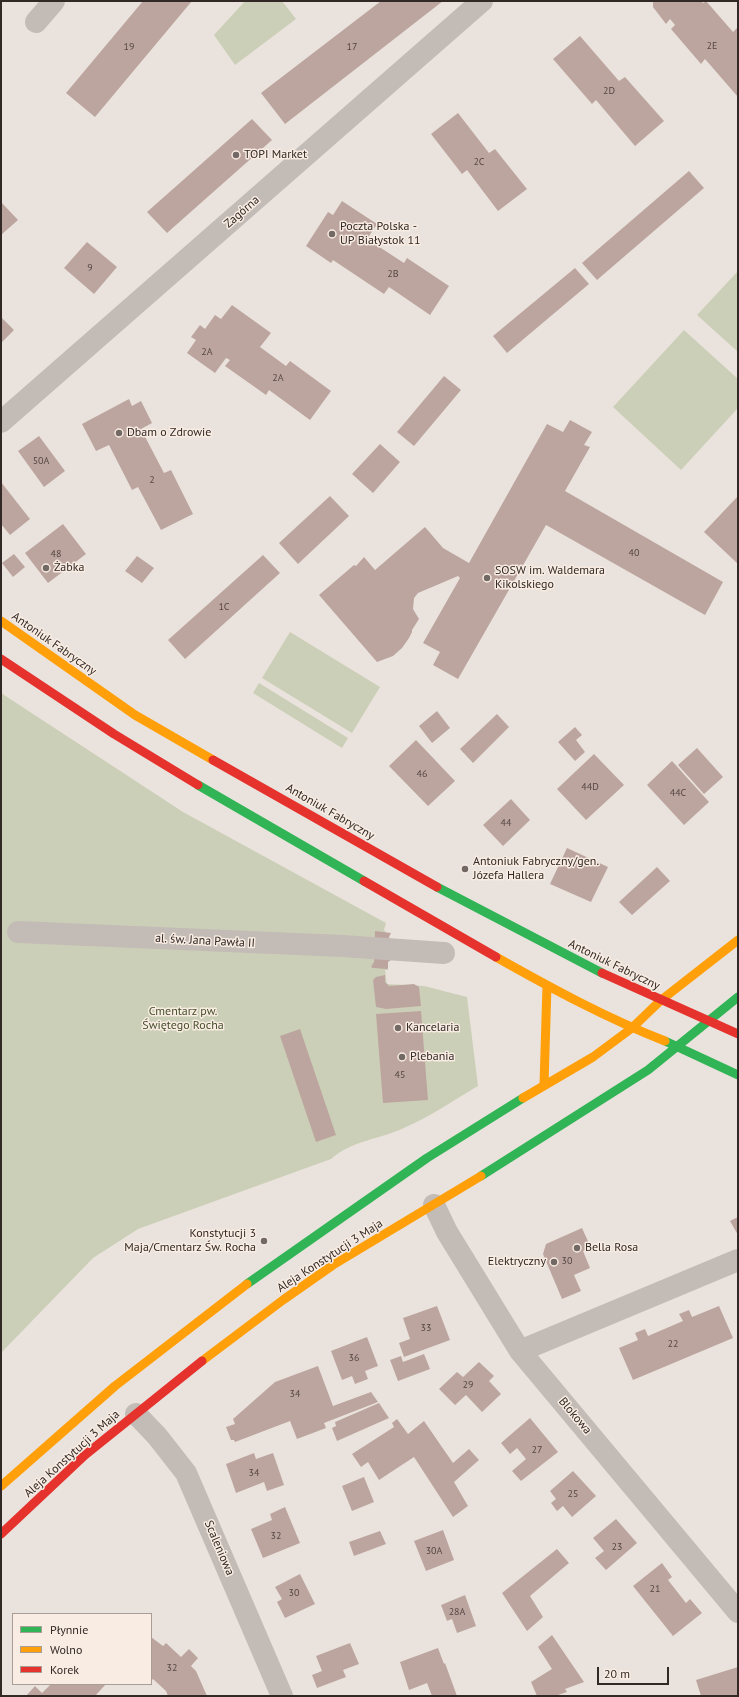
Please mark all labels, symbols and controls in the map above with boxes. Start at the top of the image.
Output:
house number: 2E [707,40,717,52]
house number: 19 [124,41,134,53]
house number: 17 [347,41,357,53]
house number: 2D [603,85,615,97]
place label: TOPI Market [244,148,307,162]
marker: TOPI Market [231,150,241,160]
house number: 2C [473,156,485,168]
street label: Zagórna [222,193,262,231]
place label: Poczta Polska - UP Białystok 11 [340,220,420,248]
marker: Poczta Polska - UP Białystok 11 [327,229,337,239]
house number: 9 [87,262,93,274]
house number: 2B [387,268,399,280]
house number: 2A [201,346,213,358]
house number: 2A [272,372,284,384]
place label: Dbam o Zdrowie [127,426,211,440]
marker: Dbam o Zdrowie [114,428,124,438]
house number: 50A [33,455,49,467]
house number: 2 [149,474,155,486]
house number: 40 [629,547,639,559]
house number: 48 [51,548,61,560]
place label: Żabka [54,561,84,575]
marker: Żabka [41,563,51,573]
place label: SOSW im. Waldemara Kikolskiego [495,564,605,592]
marker: SOSW im. Waldemara Kikolskiego [482,573,492,583]
house number: 1C [218,601,230,613]
street label: Antoniuk Fabryczny [9,609,99,679]
house number: 46 [417,768,427,780]
street label: Antoniuk Fabryczny [283,781,377,843]
house number: 44D [581,781,599,793]
house number: 44C [670,787,686,799]
house number: 44 [501,817,511,829]
place label: Antoniuk Fabryczny/gen. Józefa Hallera [473,855,599,883]
marker: Antoniuk Fabryczny/gen. Józefa Hallera [460,864,470,874]
street label: al. św. Jana Pawła II [155,931,255,951]
street label: Antoniuk Fabryczny [566,937,662,993]
park label: Cmentarz pw. Świętego Rocha [142,1005,224,1033]
place label: Kancelaria [406,1021,459,1035]
marker: Kancelaria [393,1023,403,1033]
place label: Plebania [410,1050,454,1064]
marker: Plebania [397,1052,407,1062]
house number: 45 [395,1069,405,1081]
street label: Aleja Konstytucji 3 Maja [274,1216,386,1296]
place label: Konstytucji 3 Maja/Cmentarz Św. Rocha [124,1227,256,1255]
marker: Konstytucji 3 Maja/Cmentarz Św. Rocha [259,1236,269,1246]
place label: Bella Rosa [585,1241,638,1255]
marker: Bella Rosa [572,1243,582,1253]
place label: Elektryczny [488,1255,546,1269]
house number: 30 [562,1255,572,1267]
marker: Elektryczny [549,1257,559,1267]
house number: 33 [421,1322,431,1334]
house number: 22 [668,1338,678,1350]
house number: 36 [349,1352,359,1364]
house number: 29 [463,1379,473,1391]
house number: 34 [290,1388,300,1400]
street label: Blokowa [555,1395,595,1437]
street label: Aleja Konstytucji 3 Maja [21,1407,123,1501]
house number: 27 [532,1444,542,1456]
house number: 34 [249,1467,259,1479]
house number: 25 [568,1488,578,1500]
street label: Scaleniowa [201,1518,237,1578]
house number: 32 [271,1530,281,1542]
house number: 23 [612,1541,622,1553]
house number: 30A [426,1545,442,1557]
house number: 21 [650,1583,660,1595]
house number: 30 [289,1587,299,1599]
house number: 28A [449,1606,465,1618]
legend [12,1613,152,1685]
text: Płynnie [50,1622,88,1637]
text: Wolno [50,1642,82,1657]
scale bar [599,1659,671,1685]
text: Korek [50,1662,79,1677]
house number: 32 [167,1662,177,1674]
text: 20 m [604,1666,630,1681]

